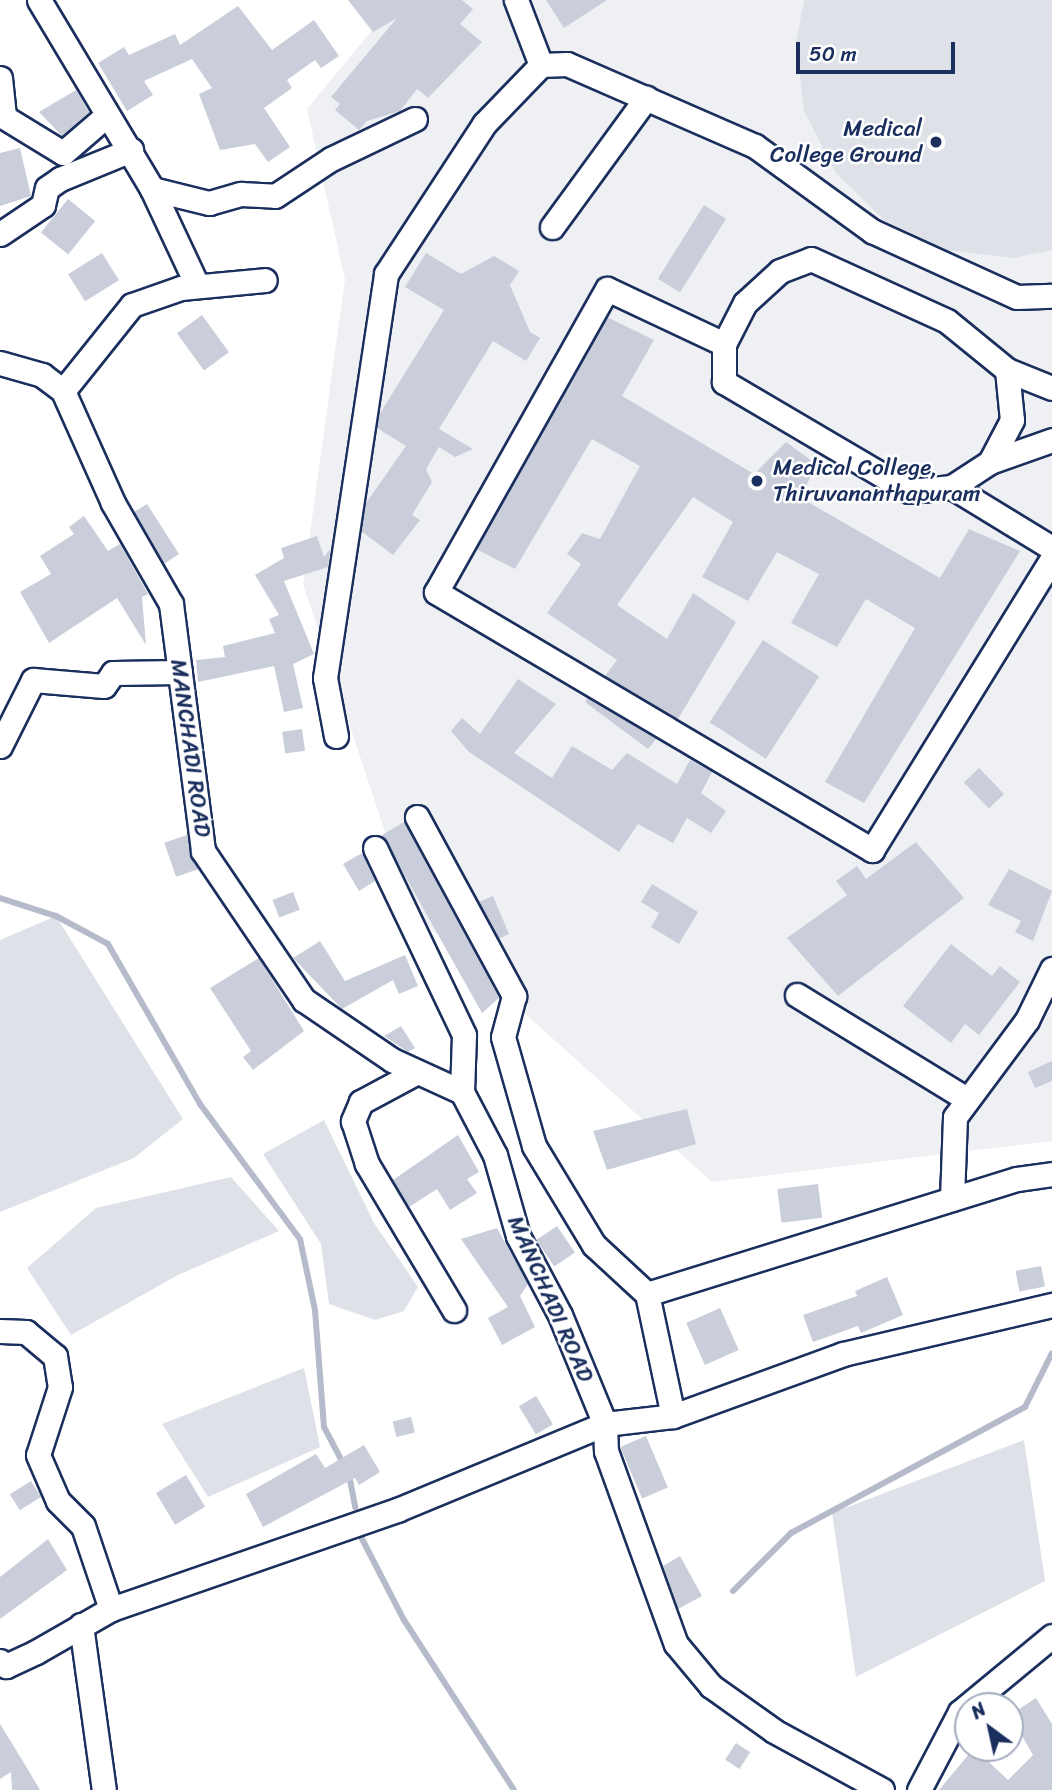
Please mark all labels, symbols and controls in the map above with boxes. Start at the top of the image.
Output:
scale bar [800,28,959,72]
text: 50 m [809,35,857,73]
place label: Medical College Ground [770,115,922,169]
marker: Medical College Ground [928,134,944,150]
place label: Medical College, Thiruvananthapuram [773,454,981,508]
marker: Medical College, Thiruvananthapuram [747,471,767,491]
street label: MANCHADI ROAD [164,657,216,839]
street label: MANCHADI ROAD [501,1211,599,1387]
north arrow [954,1692,1024,1762]
text: N [964,1693,993,1728]

